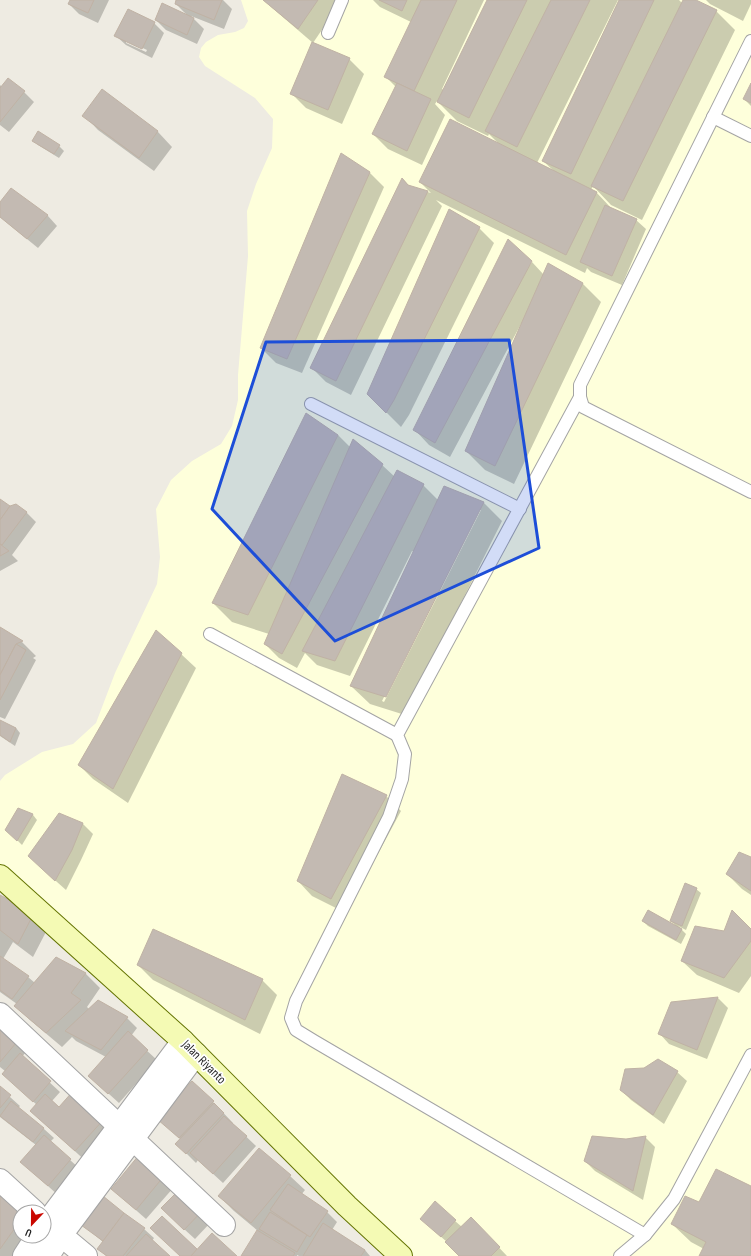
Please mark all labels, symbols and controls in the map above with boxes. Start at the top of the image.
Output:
street label: Jalan Riyanto [178,1036,229,1087]
north arrow [12,1204,52,1244]
text: U [23,1226,34,1240]

